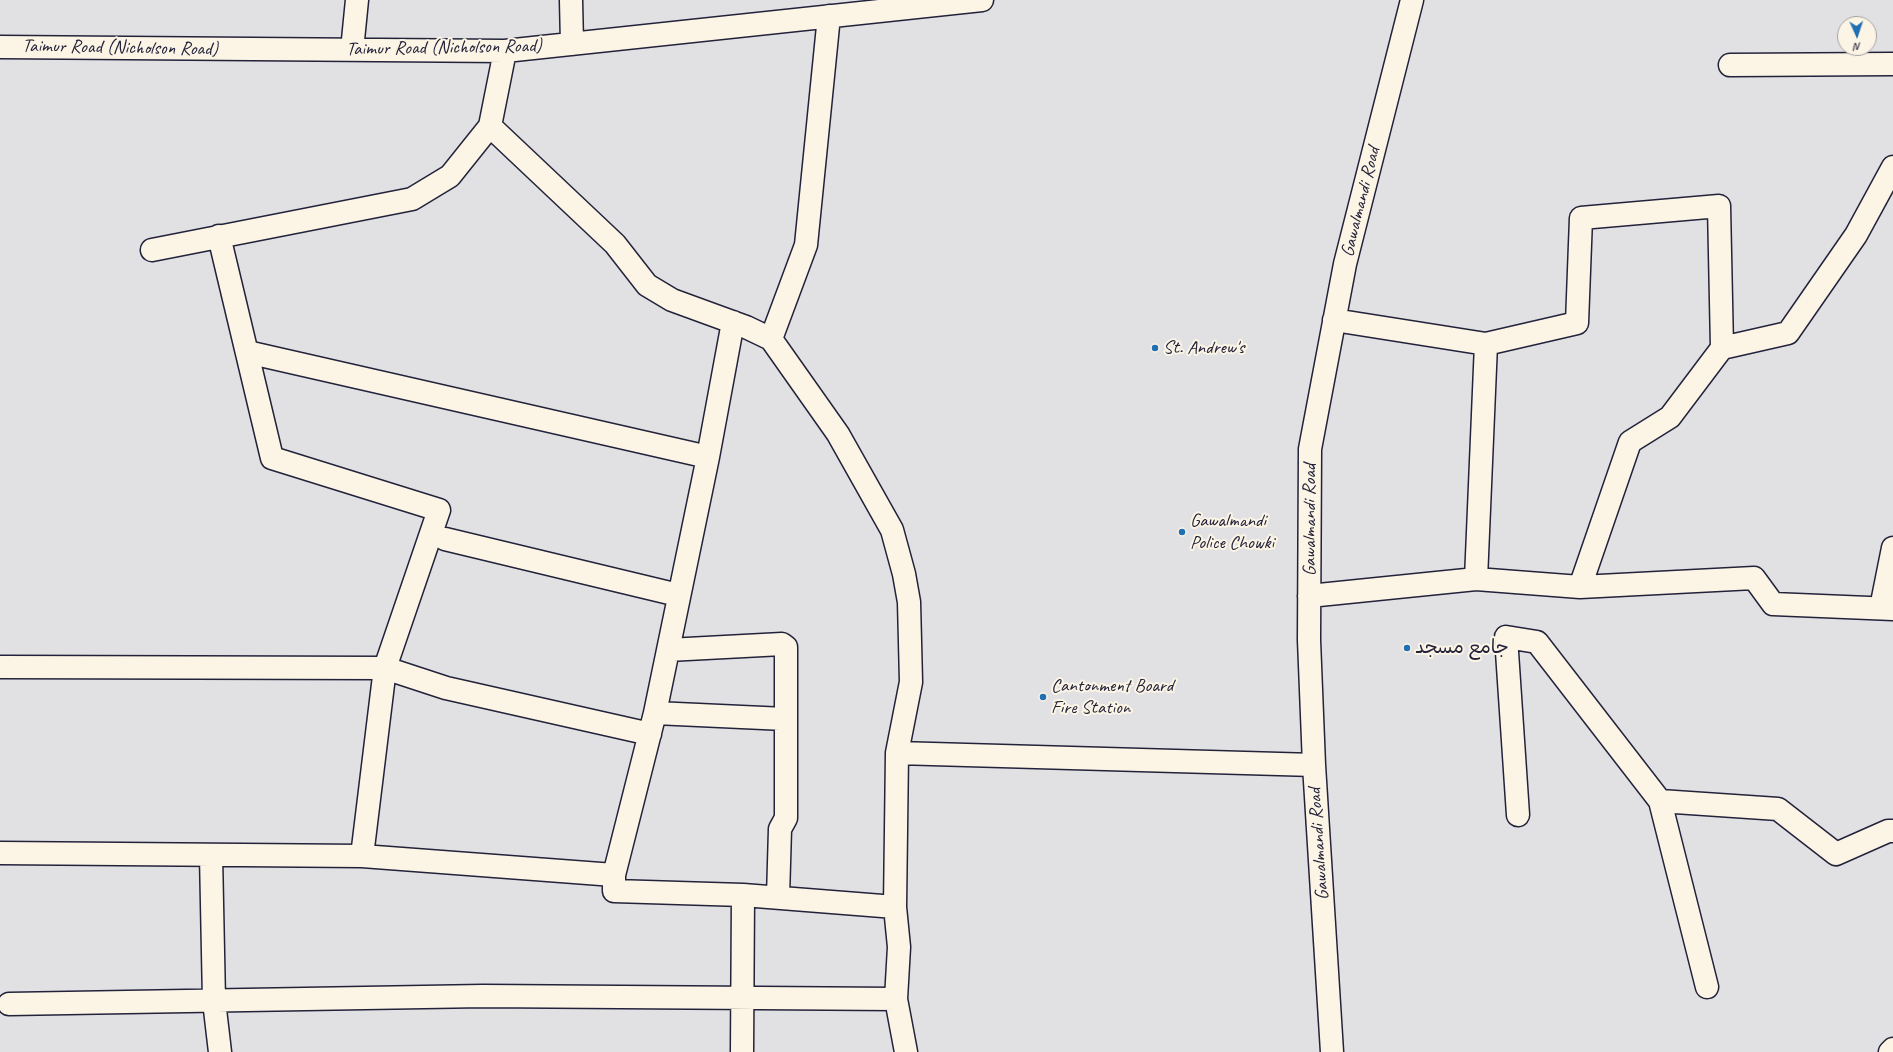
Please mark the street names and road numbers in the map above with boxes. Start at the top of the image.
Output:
street label: Taimur Road (Nicholson Road) [22,35,218,61]
street label: Taimur Road (Nicholson Road) [346,35,542,61]
street label: Gawalmandi Road [1336,145,1386,259]
street label: Gawalmandi Road [1299,464,1321,576]
street label: Gawalmandi Road [1304,787,1334,901]

